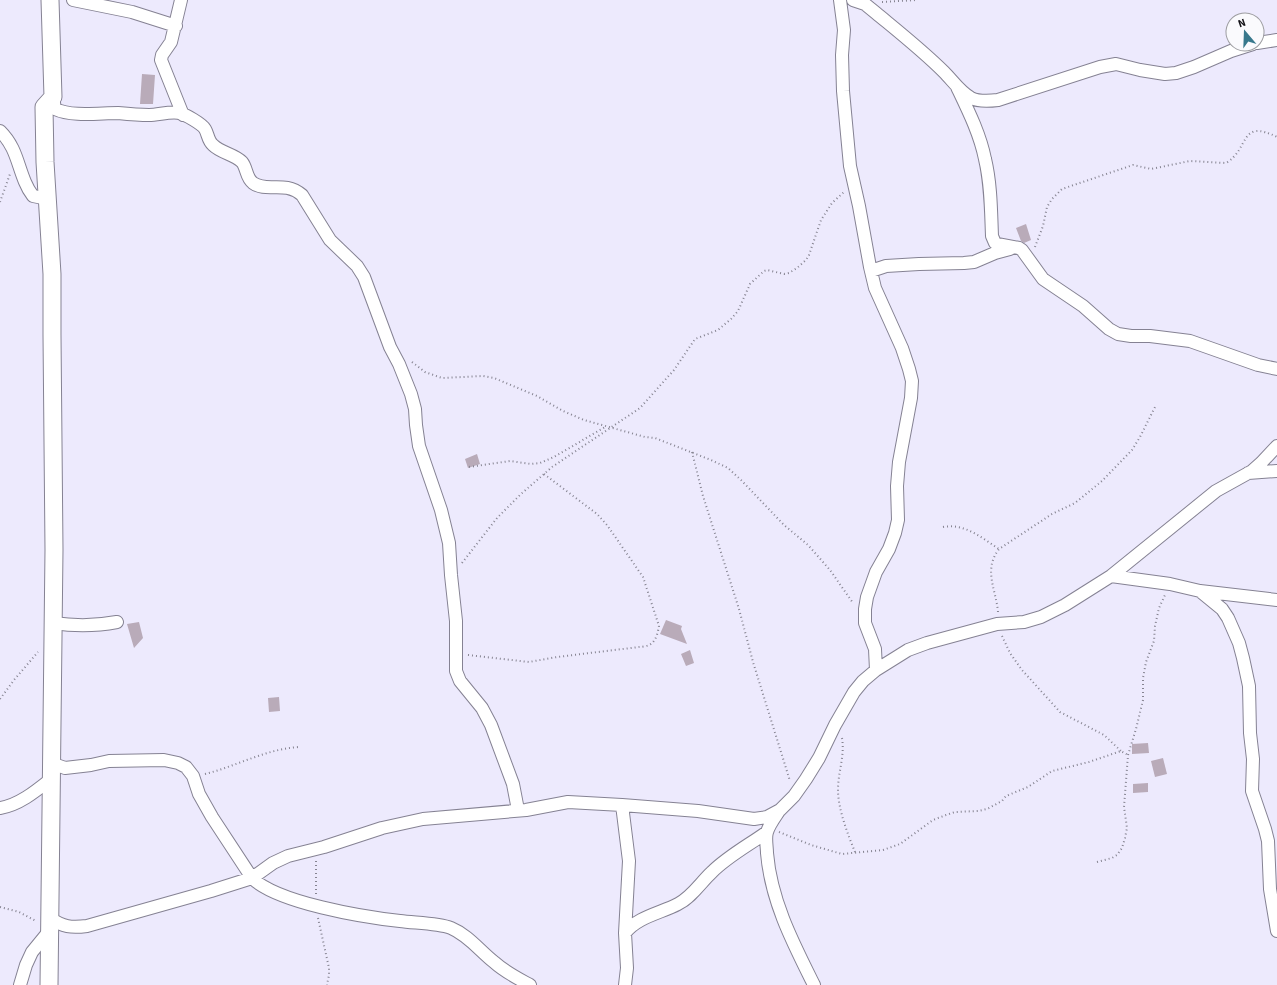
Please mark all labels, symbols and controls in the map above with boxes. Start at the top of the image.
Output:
north arrow [1225,12,1265,52]
text: N [1236,15,1248,31]

